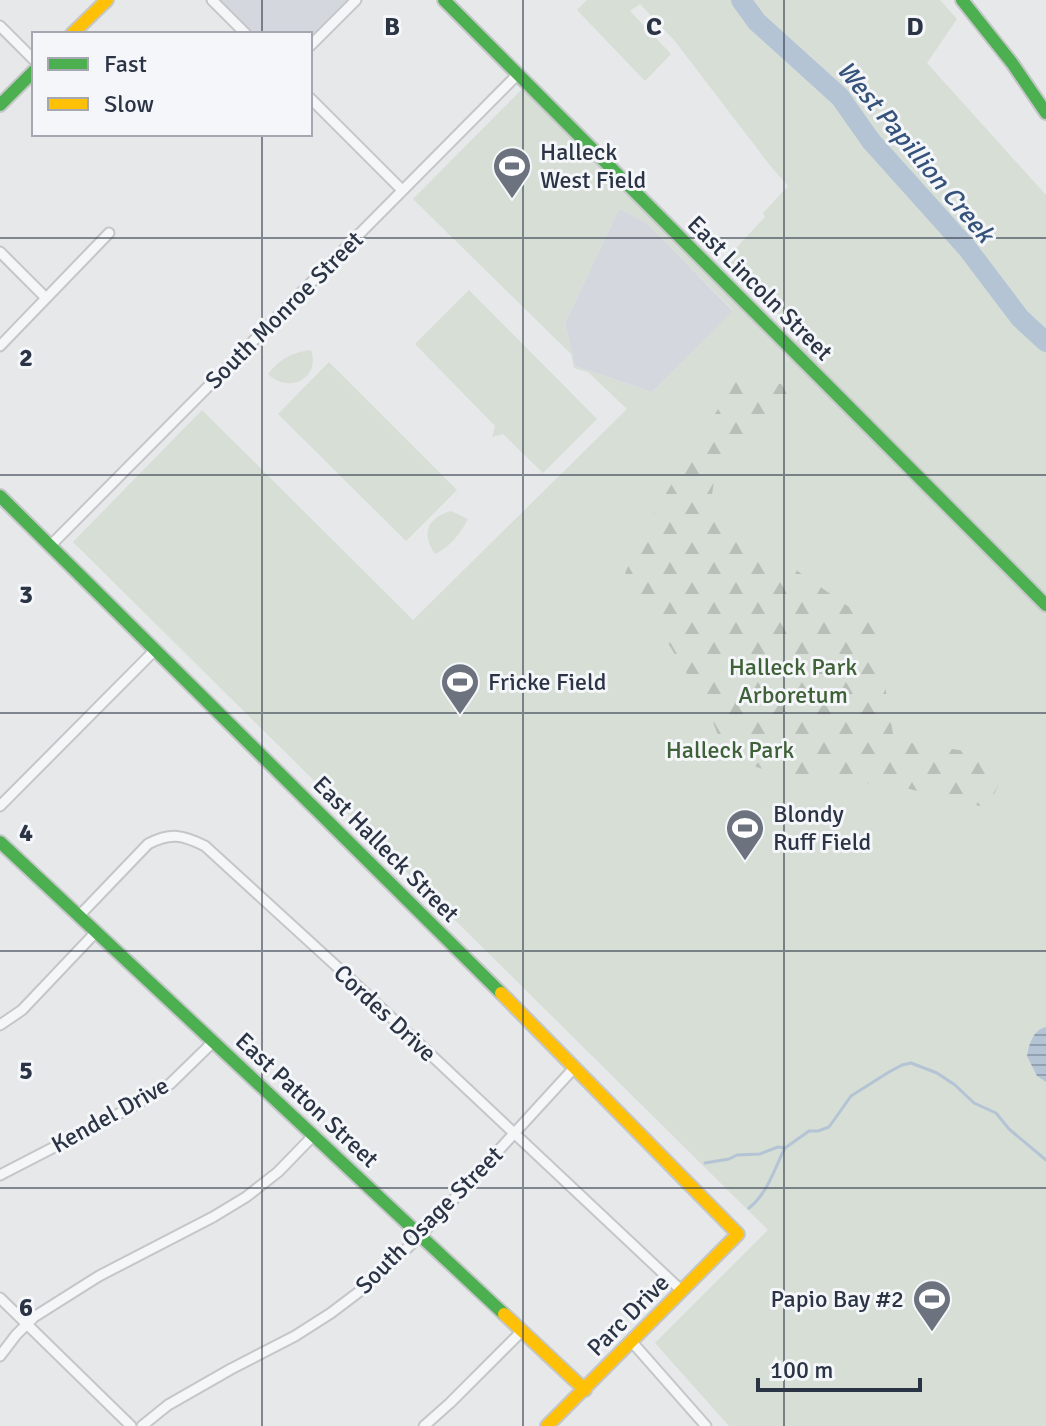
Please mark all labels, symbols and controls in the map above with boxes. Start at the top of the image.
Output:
text: B [384,11,400,43]
text: C [646,11,662,43]
text: D [906,11,924,43]
legend [32,32,312,136]
text: Fast [104,49,147,79]
water label: West Papillion Creek [830,55,1002,251]
text: Slow [104,89,154,119]
place label: Halleck West Field [540,137,646,195]
sports icon: Halleck West Field [491,145,533,200]
street label: East Lincoln Street [681,209,839,367]
street label: South Monroe Street [199,225,369,395]
text: 2 [19,342,33,374]
text: 3 [19,579,33,611]
park label: Halleck Park Arboretum [729,652,857,710]
sports icon: Fricke Field [439,661,481,716]
place label: Fricke Field [488,667,607,697]
park label: Halleck Park [666,735,794,765]
street label: East Halleck Street [306,769,466,929]
place label: Blondy Ruff Field [773,799,871,857]
sports icon: Blondy Ruff Field [724,807,766,862]
text: 4 [19,817,33,849]
street label: Cordes Drive [327,958,443,1068]
street label: East Patton Street [229,1026,385,1174]
text: 5 [19,1055,33,1087]
street label: Kendel Drive [46,1070,174,1160]
street label: South Osage Street [349,1140,509,1300]
street label: Parc Drive [581,1268,675,1362]
sports icon: Papio Bay #2 [911,1278,953,1333]
place label: Papio Bay #2 [770,1284,904,1314]
text: 6 [19,1292,33,1324]
scale bar [758,1342,920,1392]
text: 100 m [770,1355,833,1385]

